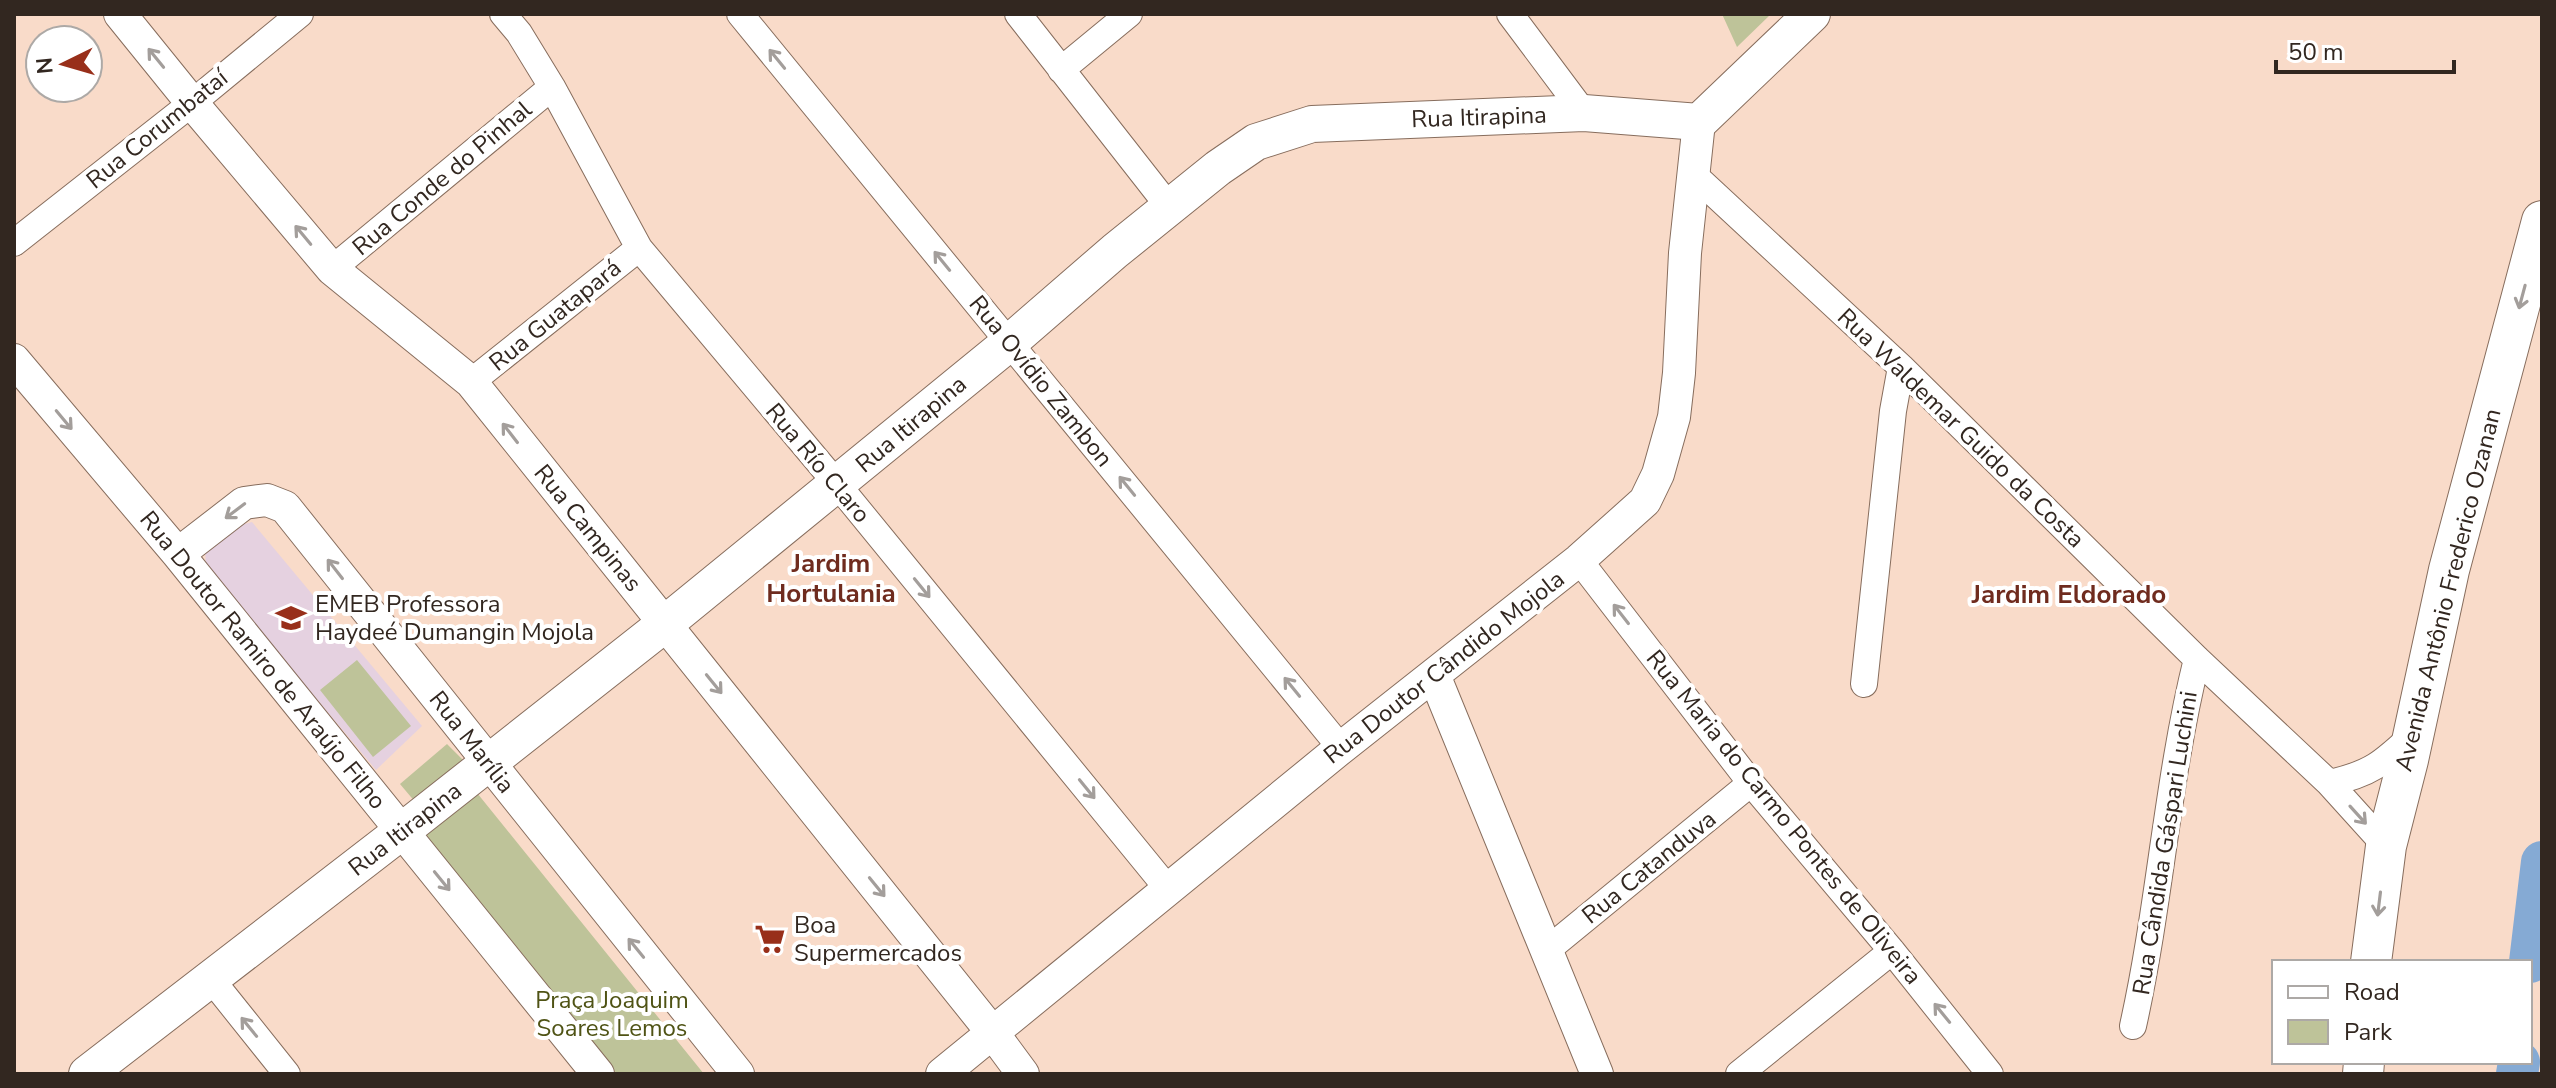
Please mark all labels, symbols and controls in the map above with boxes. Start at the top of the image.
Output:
north arrow [24,24,104,104]
scale bar [2276,24,2454,74]
text: 50 m [2288,36,2344,68]
one-way arrow [147,49,165,69]
one-way arrow [769,49,787,70]
text: N [29,56,61,75]
street label: Rua Corumbataí [80,61,235,196]
street label: Rua Conde do Pinhal [346,93,538,263]
street label: Rua Itirapina [1411,99,1547,135]
one-way arrow [294,225,312,245]
one-way arrow [933,251,951,271]
street label: Rua Guatapará [482,252,628,378]
one-way arrow [2513,283,2528,309]
street label: Rua Ovídio Zambon [962,289,1120,473]
street label: Rua Waldemar Guido da Costa [1830,301,2092,555]
street label: Rua Itirapina [849,368,973,480]
street label: Rua Río Claro [758,396,878,530]
street label: Avenida Antônio Frederico Ozanan [2387,405,2509,775]
one-way arrow [55,409,73,430]
one-way arrow [501,423,518,444]
street label: Rua Campinas [527,458,649,598]
one-way arrow [1118,477,1136,497]
one-way arrow [224,502,246,519]
street label: Rua Doutor Ramiro de Araújo Filho [132,504,394,816]
district label: Jardim Hortulania [766,546,896,611]
one-way arrow [326,559,344,580]
street label: Rua Doutor Cândido Mojola [1317,563,1571,771]
one-way arrow [913,577,931,598]
district label: Jardim Eldorado [1971,577,2166,612]
place label: EMEB Professora Haydeé Dumangin Mojola [315,588,594,648]
school or university icon: EMEB Professora Haydeé Dumangin Mojola [274,601,308,635]
one-way arrow [1612,604,1630,625]
street label: Rua Maria do Carmo Pontes de Oliveira [1639,643,1929,991]
one-way arrow [706,673,723,694]
one-way arrow [1283,678,1301,698]
street label: Rua Marília [422,684,522,800]
street label: Rua Cândida Gáspari Luchini [2125,689,2205,997]
street label: Rua Itirapina [342,775,468,883]
one-way arrow [1078,778,1096,799]
street label: Rua Catanduva [1575,803,1723,931]
one-way arrow [2349,804,2367,824]
one-way arrow [434,870,451,891]
one-way arrow [868,876,885,897]
one-way arrow [2371,890,2386,917]
place label: Boa Supermercados [794,909,962,969]
supermarket icon: Boa Supermercados [753,922,787,956]
one-way arrow [628,938,645,959]
legend [2272,960,2532,1064]
text: Road [2344,976,2400,1008]
park label: Praça Joaquim Soares Lemos [535,984,689,1044]
one-way arrow [1933,1003,1950,1024]
text: Park [2344,1016,2393,1048]
one-way arrow [240,1017,257,1038]

